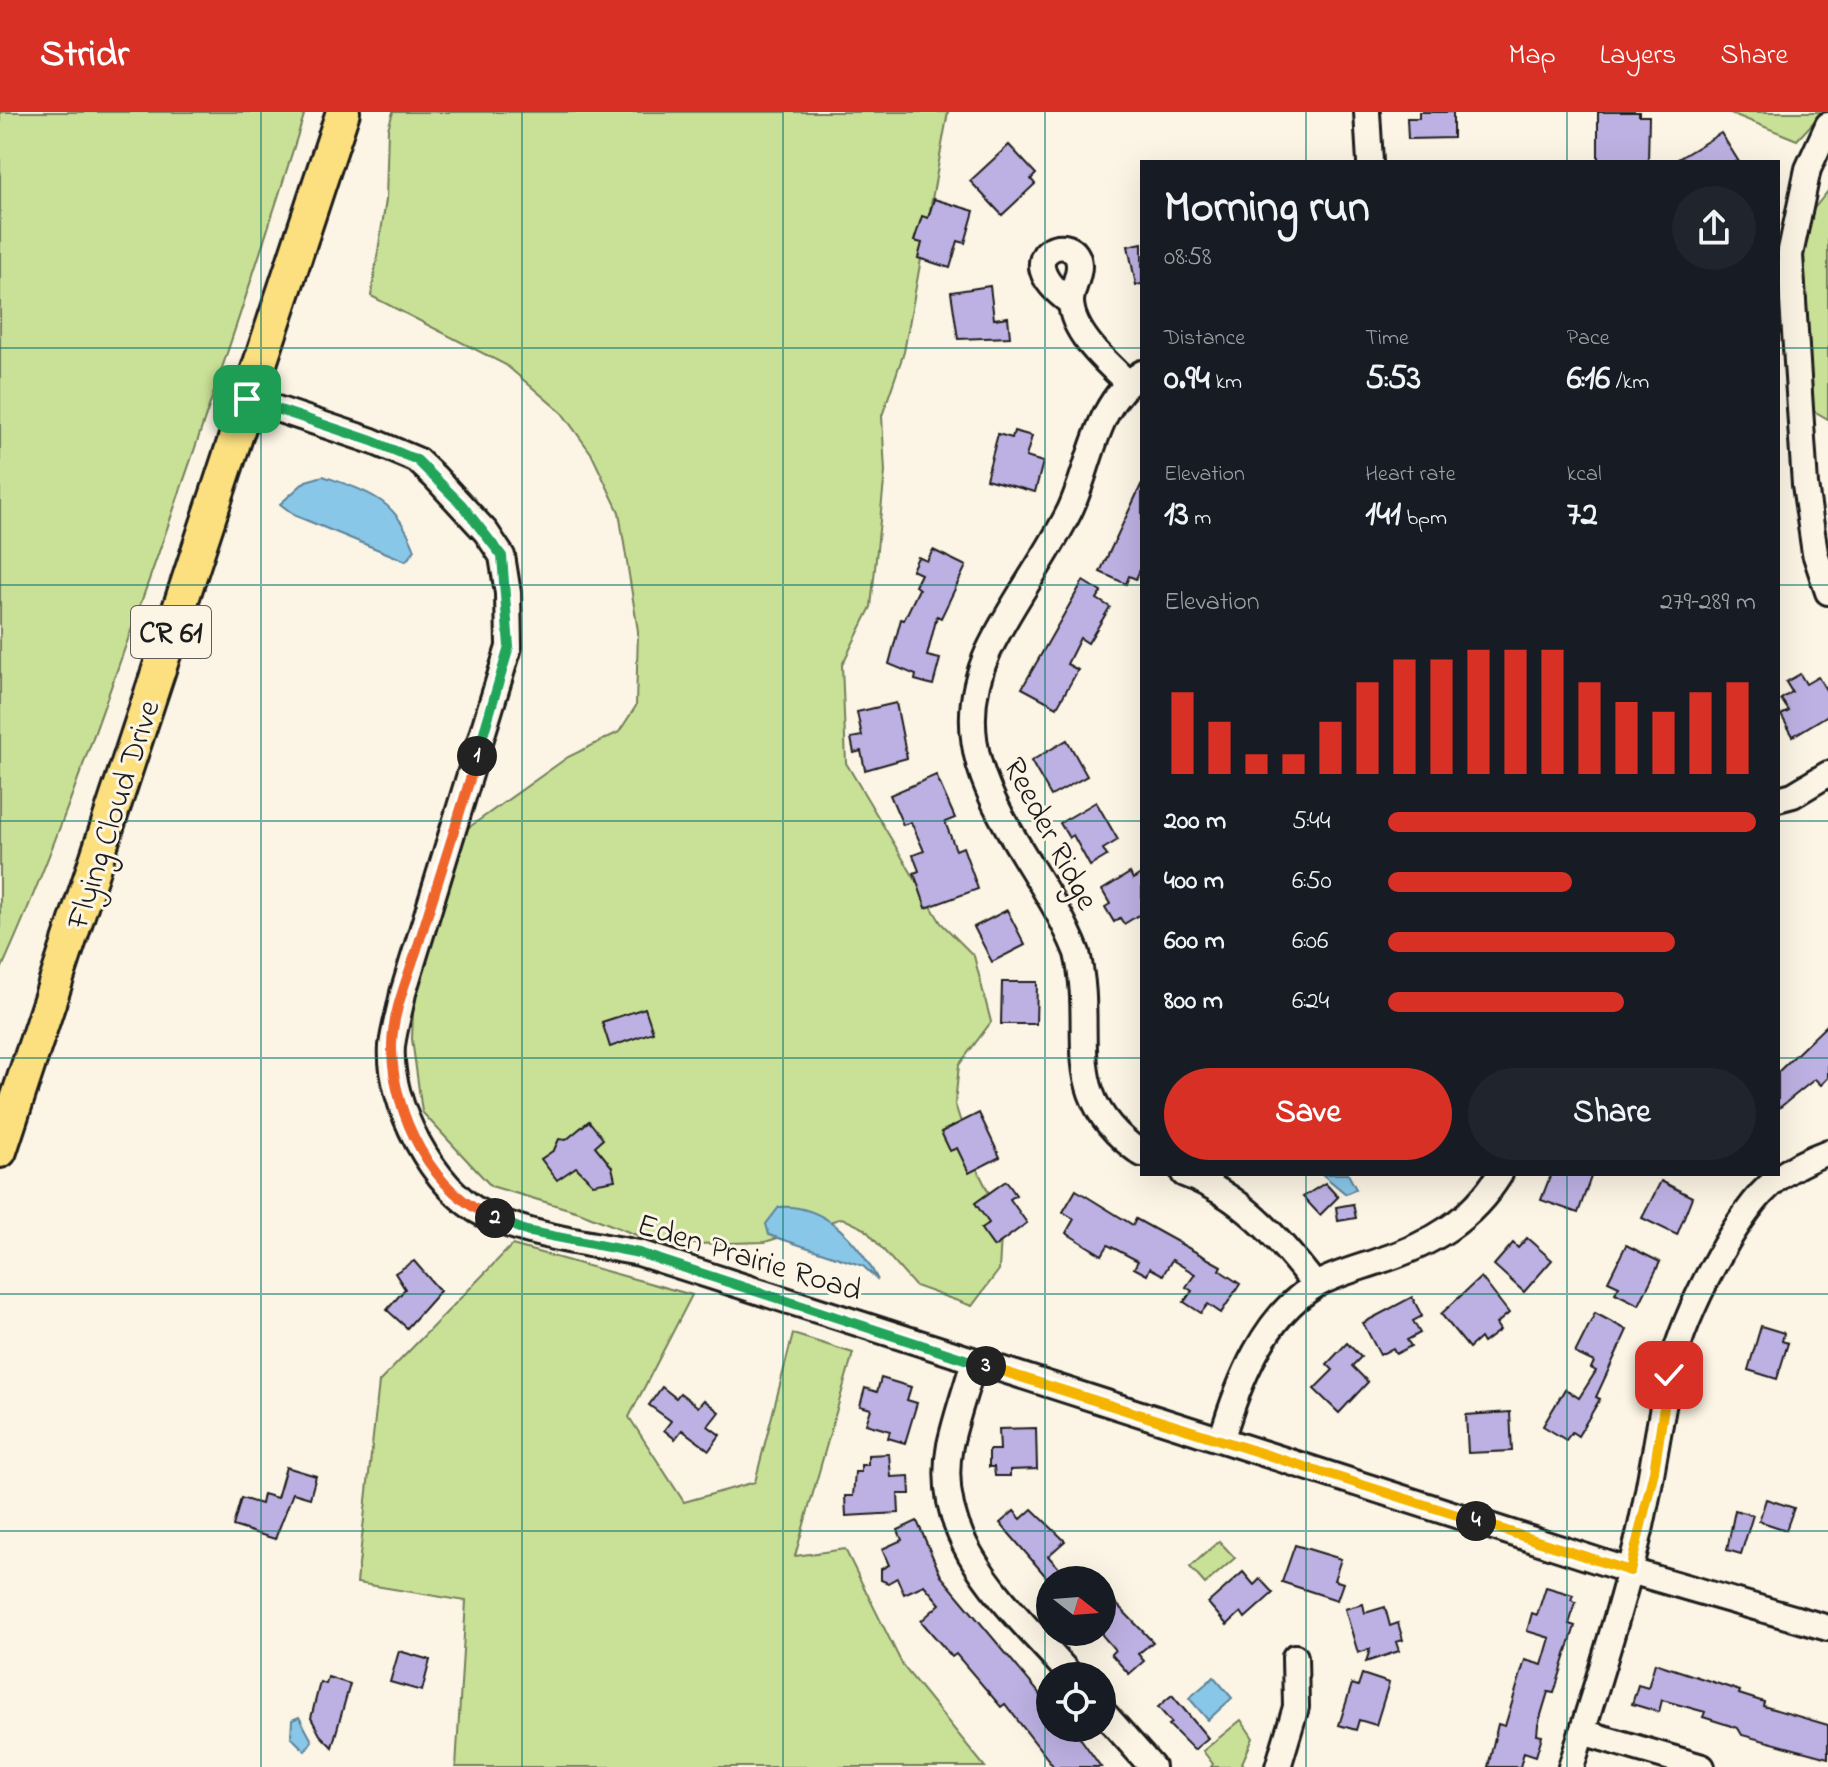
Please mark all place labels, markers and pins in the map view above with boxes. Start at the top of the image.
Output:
pin [213,365,281,433]
pin: 1 [457,736,497,776]
pin: 2 [475,1198,515,1238]
pin [1635,1341,1703,1409]
pin: 3 [966,1346,1006,1386]
pin: 4 [1456,1501,1496,1541]

